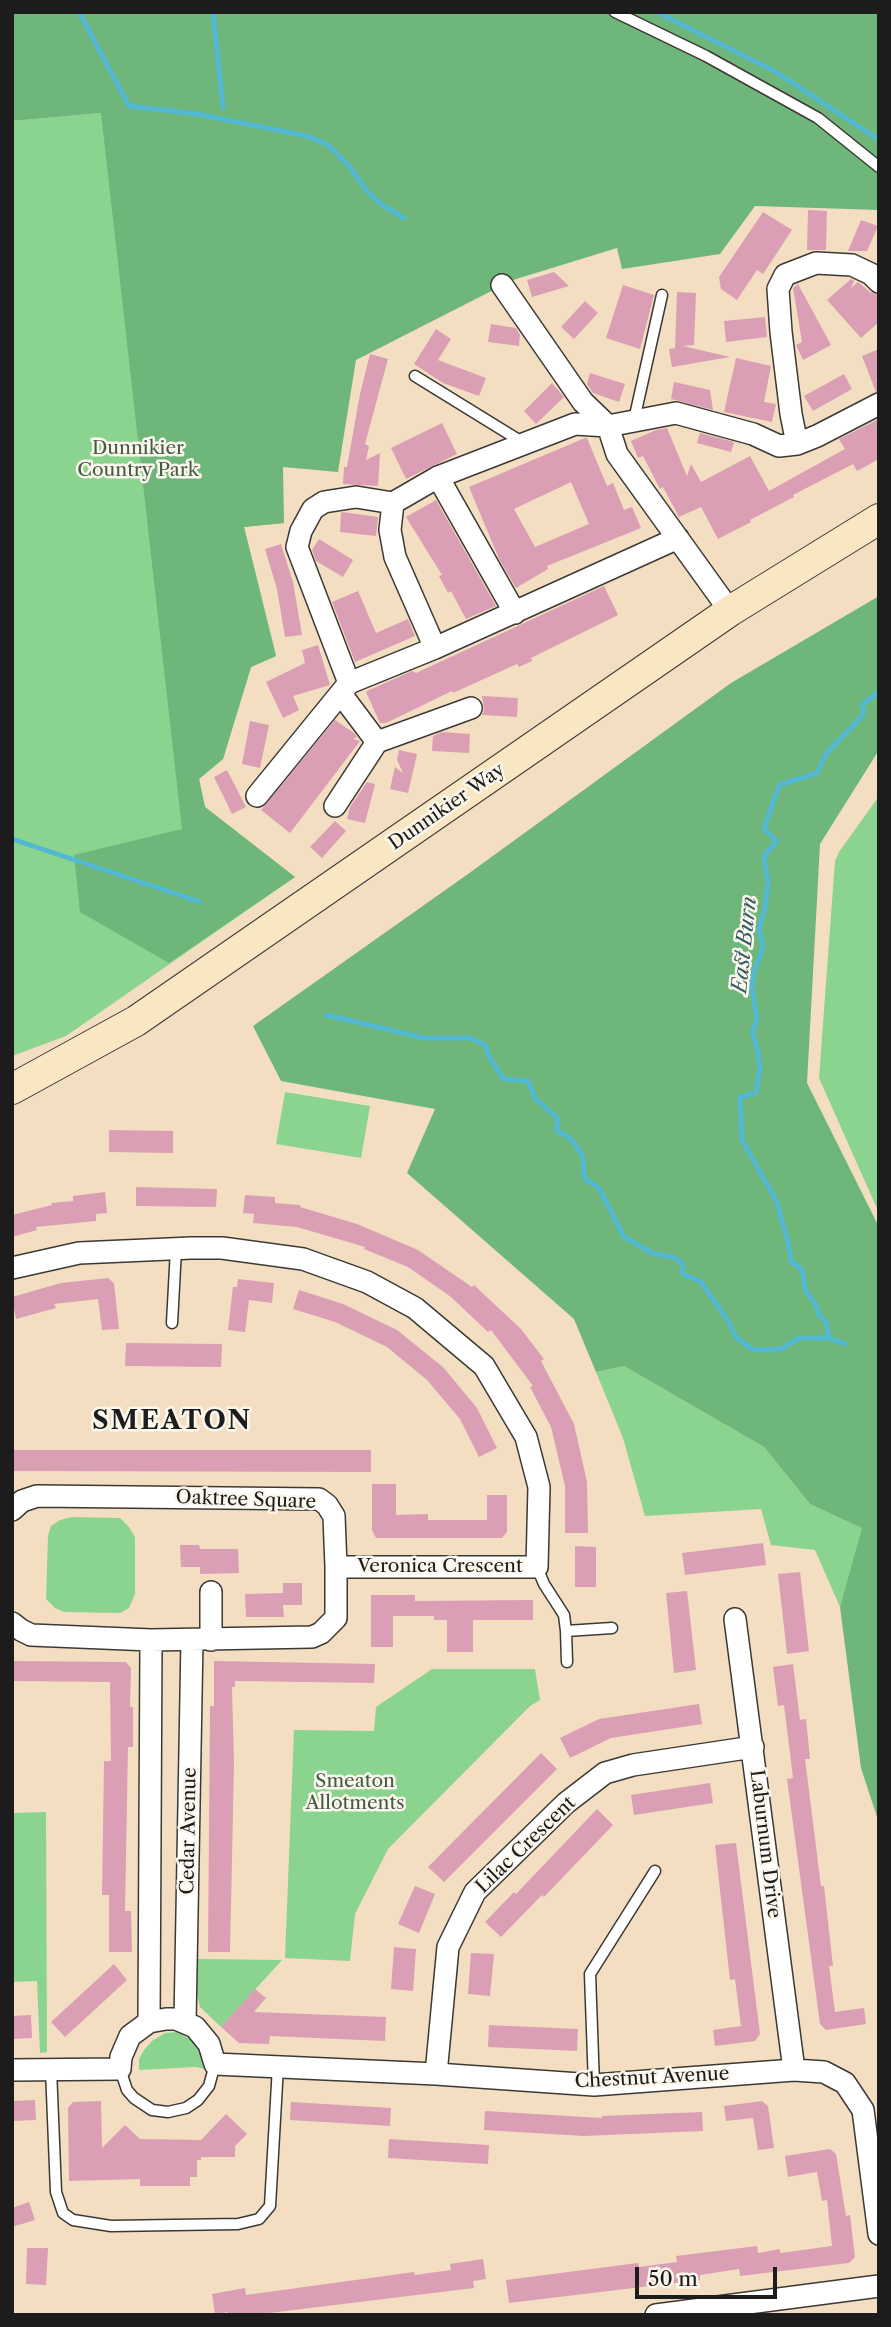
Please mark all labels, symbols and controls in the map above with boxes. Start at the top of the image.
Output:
park label: Dunnikier Country Park [77,438,199,482]
street label: Dunnikier Way [385,759,509,855]
water label: East Burn [727,896,763,994]
district label: SMEATON [93,1405,251,1437]
street label: Oaktree Square [175,1486,317,1514]
street label: Veronica Crescent [357,1556,523,1578]
street label: Cedar Avenue [176,1767,202,1895]
street label: Laburnum Drive [745,1768,785,1920]
park label: Smeaton Allotments [306,1771,404,1815]
street label: Lilac Crescent [472,1792,580,1898]
street label: Chestnut Avenue [574,2063,730,2093]
scale bar [639,2254,781,2298]
text: 50 m [648,2266,698,2291]

